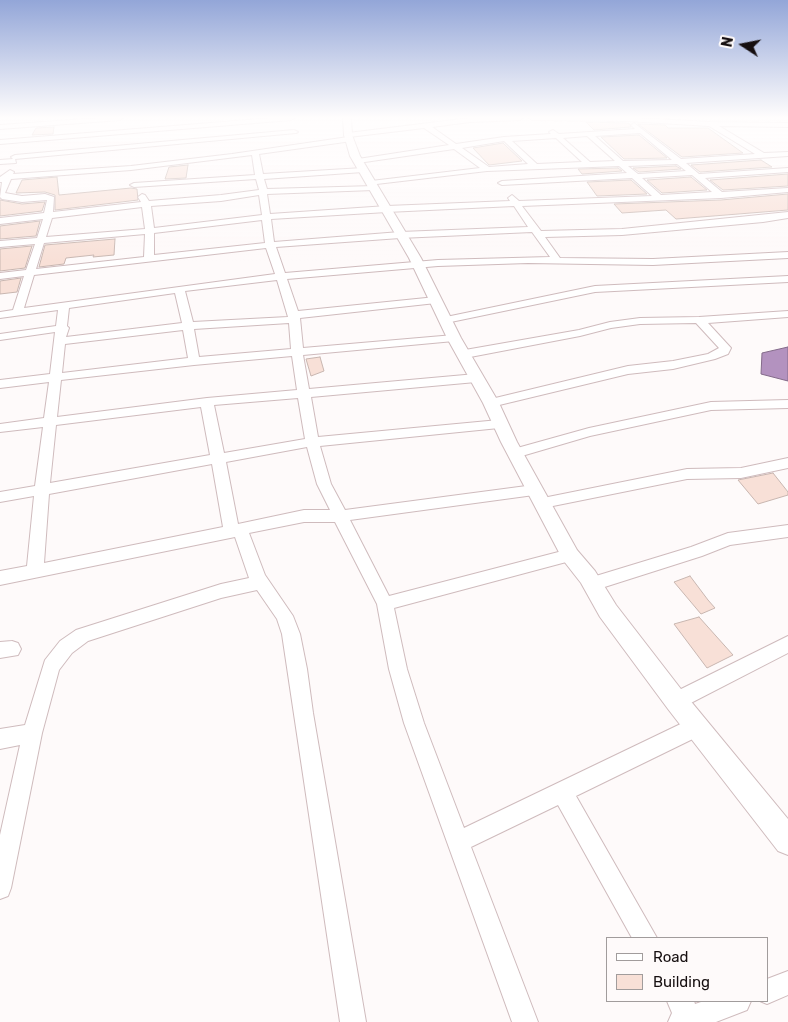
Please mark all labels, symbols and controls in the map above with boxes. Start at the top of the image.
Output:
north arrow [718,20,768,70]
text: N [718,35,737,49]
legend [606,937,768,1002]
text: Road [653,948,689,966]
text: Building [653,973,710,991]

